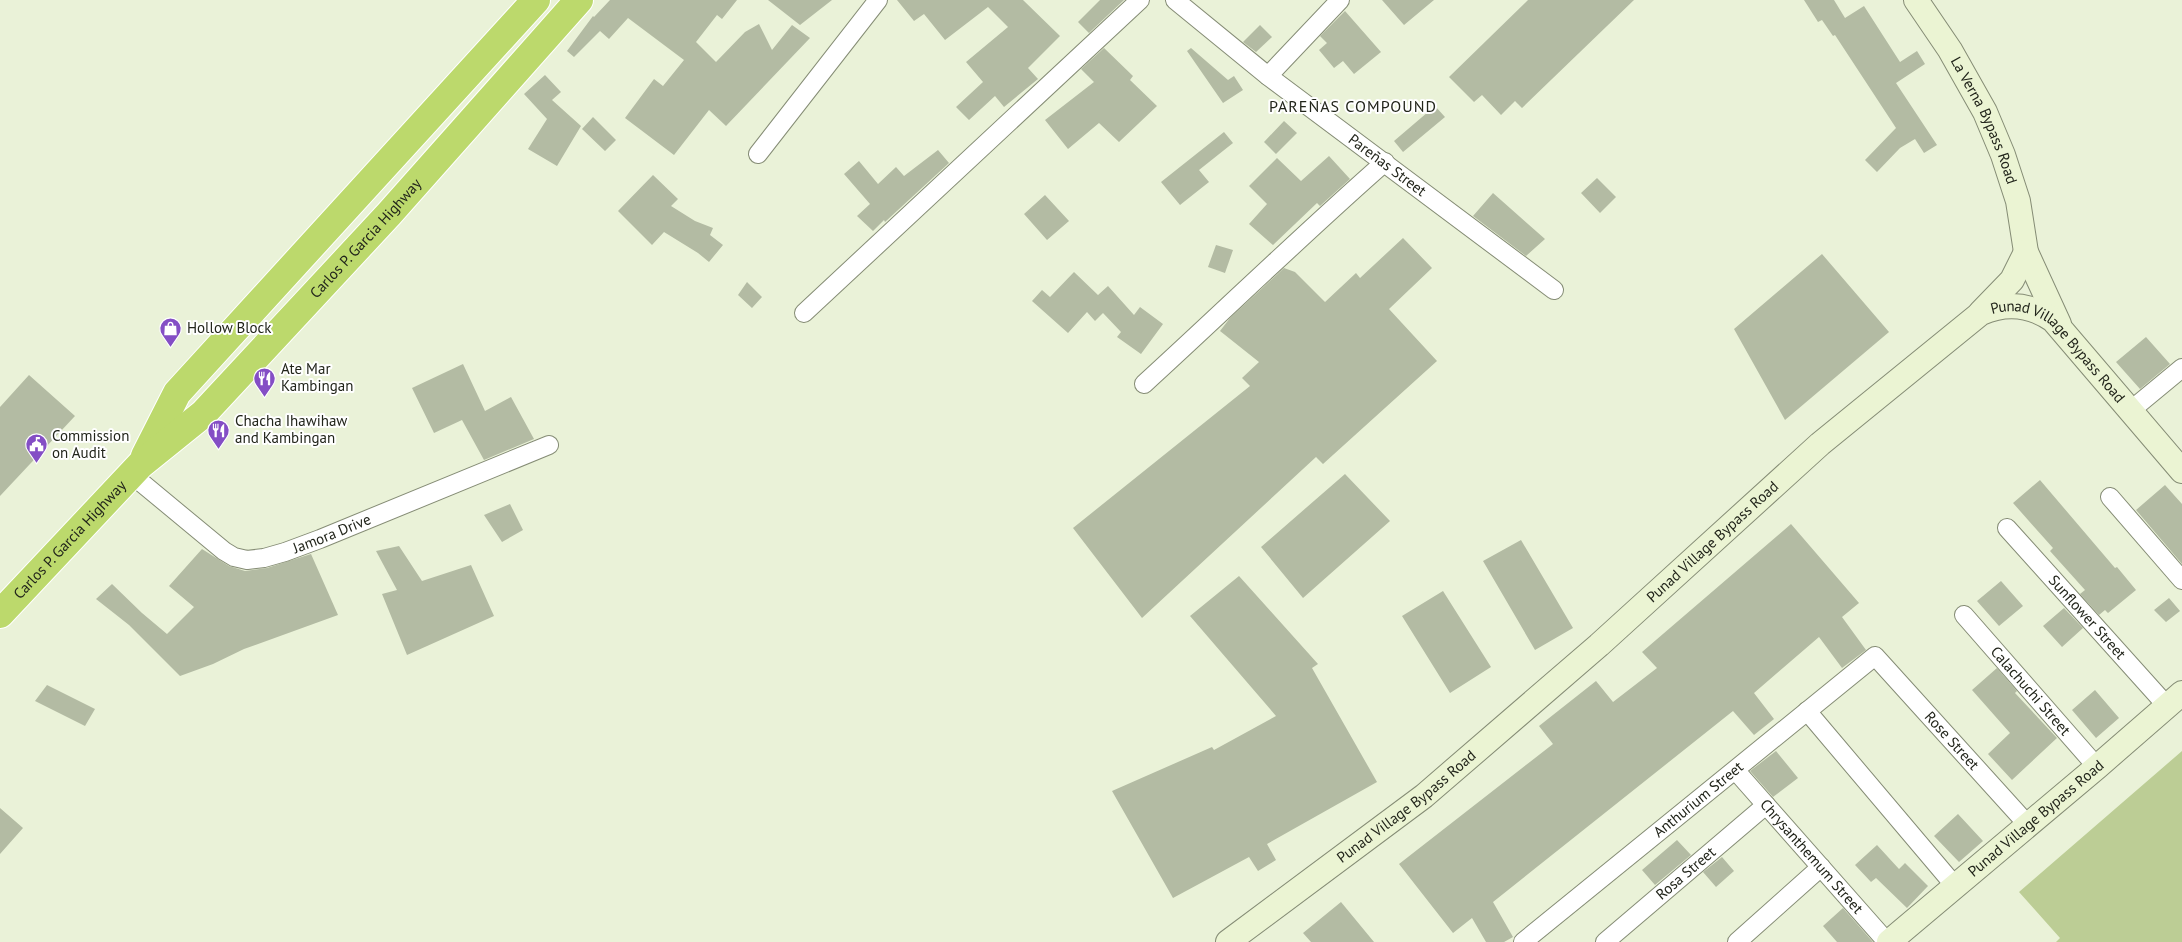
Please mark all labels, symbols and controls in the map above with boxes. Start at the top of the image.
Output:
street label: La Verna Bypass Road [1947,53,2022,186]
district label: PAREÑAS COMPOUND [1269,96,1437,116]
street label: Pareñas Street [1345,130,1430,200]
street label: Carlos P. Garcia Highway [306,174,425,302]
street label: Punad Village Bypass Road [1988,296,2129,406]
shop icon: Hollow Block [159,316,183,347]
place label: Hollow Block [187,318,272,337]
place label: Ate Mar Kambingan [281,359,353,395]
restaurant icon: Ate Mar Kambingan [253,366,277,397]
place label: Chacha Ihawihaw and Kambingan [235,411,347,447]
restaurant icon: Chacha Ihawihaw and Kambingan [207,418,231,449]
place label: Commission on Audit [52,426,129,462]
public building icon: Commission on Audit [24,433,48,464]
street label: Carlos P. Garcia Highway [9,476,130,603]
street label: Punad Village Bypass Road [1642,477,1782,606]
street label: Jamora Drive [289,509,373,558]
street label: Sunflower Street [2045,571,2130,663]
street label: Calachuchi Street [1987,642,2075,739]
street label: Rose Street [1921,707,1984,774]
street label: Punad Village Bypass Road [1333,746,1479,867]
street label: Punad Village Bypass Road [1964,756,2107,881]
street label: Anthurium Street [1649,757,1747,841]
street label: Chrysanthemum Street [1756,795,1868,917]
street label: Rosa Street [1652,842,1719,904]

